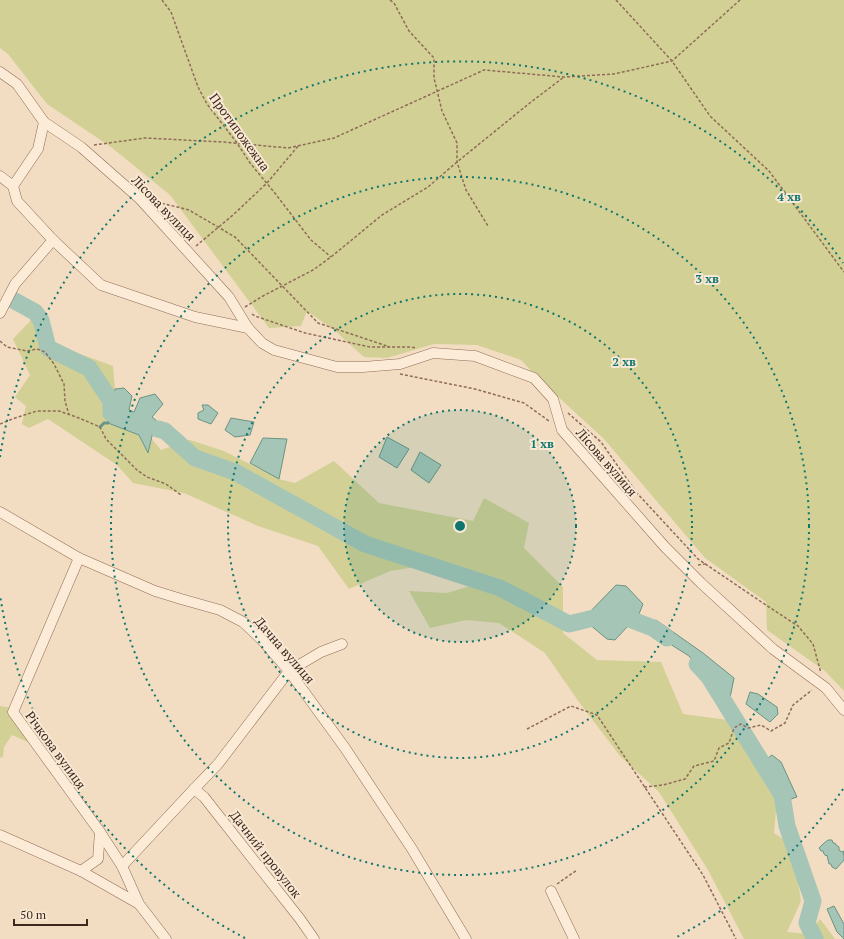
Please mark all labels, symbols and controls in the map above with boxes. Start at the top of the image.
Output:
street label: Протипожежна [206,89,275,175]
street label: Лісова вулиця [127,170,200,245]
text: 4 хв [777,189,801,204]
text: 3 хв [695,271,719,286]
text: 2 хв [612,354,636,369]
street label: Лісова вулиця [572,423,642,500]
text: 1 хв [530,436,554,451]
centre of rings [453,519,467,533]
street label: Дачна вулиця [251,613,319,687]
street label: Річкова вулиця [22,707,91,793]
street label: Дачний провулок [226,806,307,902]
scale bar [14,901,87,927]
text: 50 m [20,907,47,922]

